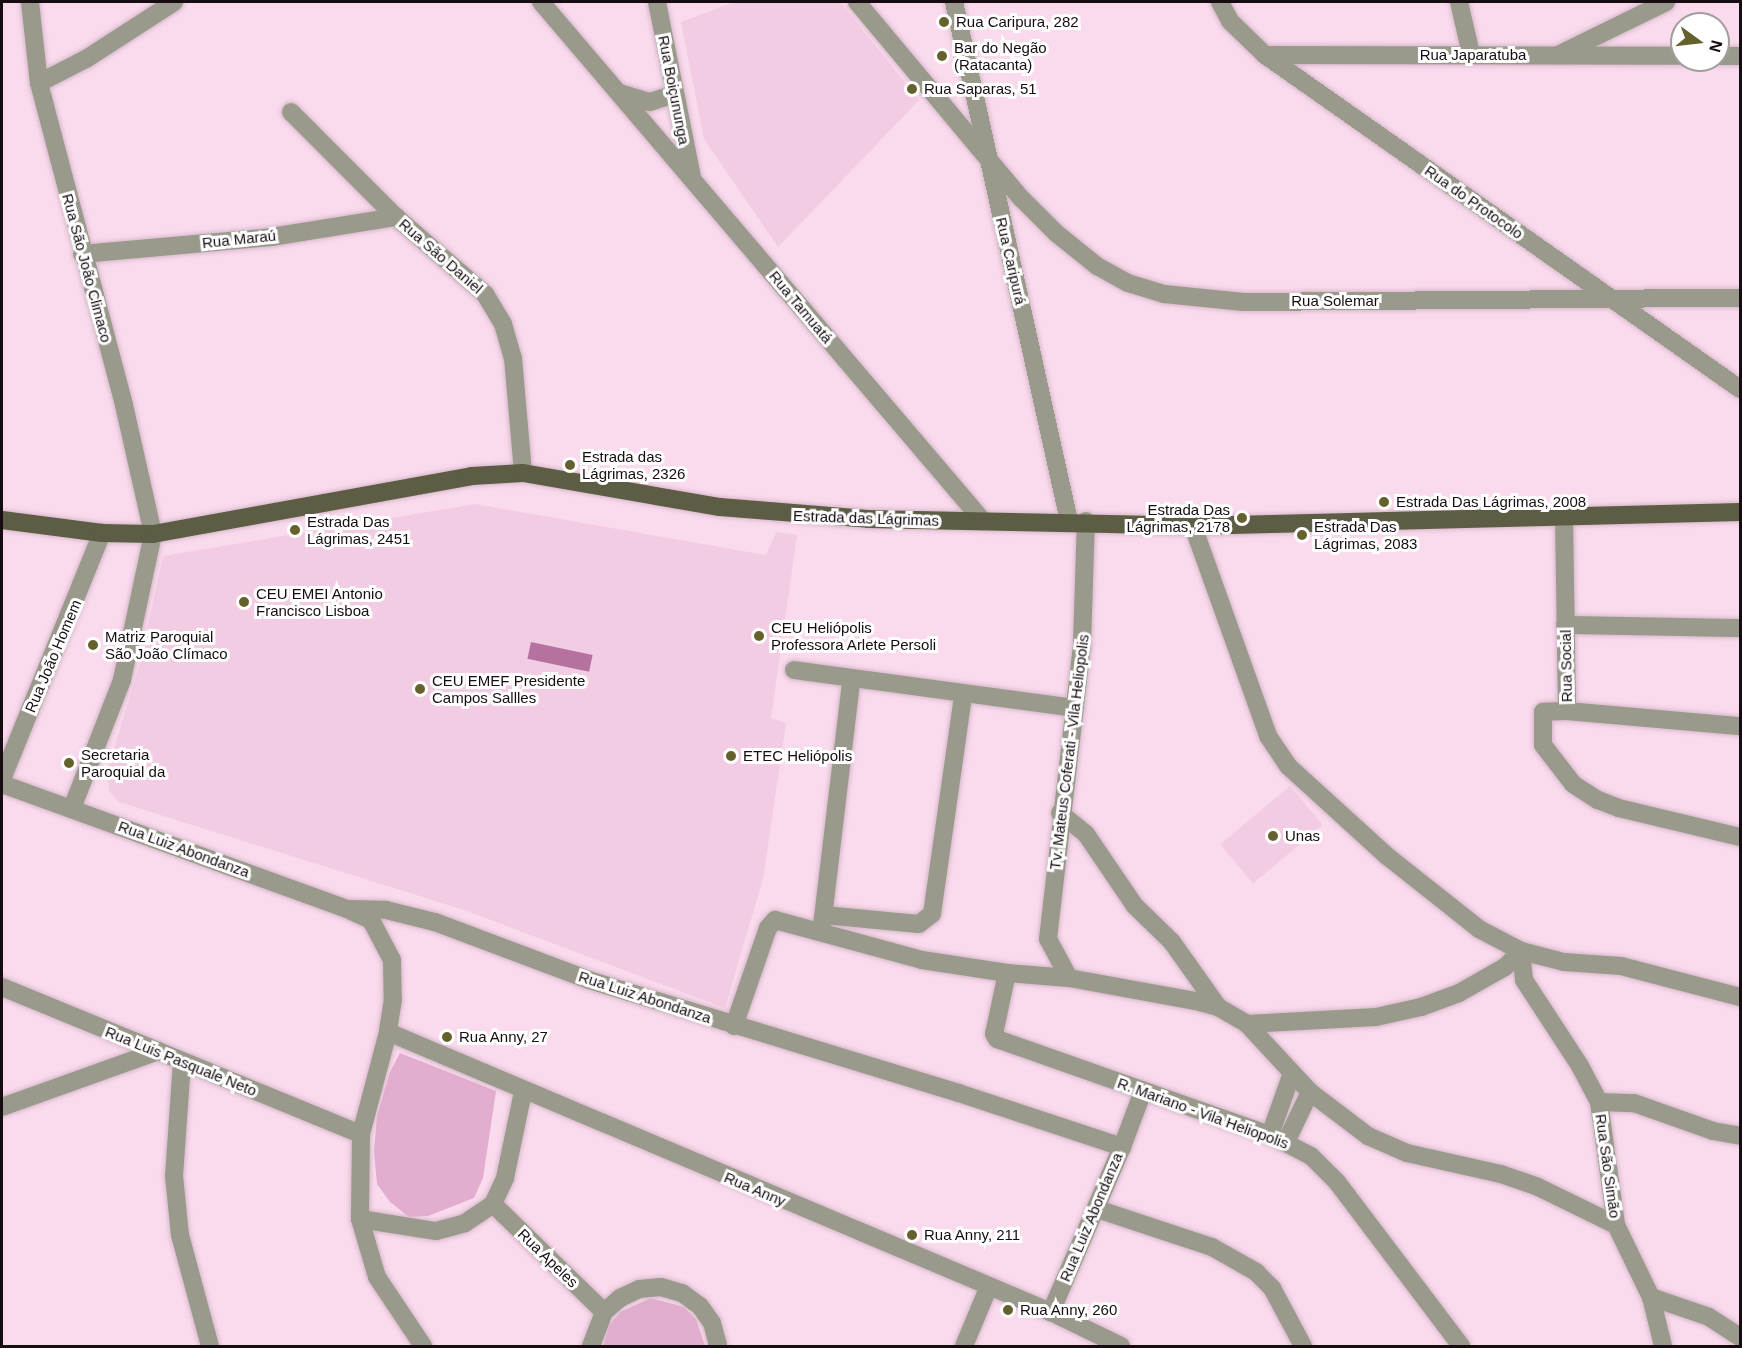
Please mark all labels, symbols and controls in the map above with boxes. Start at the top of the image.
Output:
north arrow [1670,12,1730,72]
place label: Rua Caripura, 282 [956,13,1079,31]
marker: Rua Caripura, 282 [937,15,951,29]
street label: Rua Boiçununga [655,34,693,146]
place label: Bar do Negão (Ratacanta) [954,38,1047,73]
text: N [1706,38,1726,54]
street label: Rua Japaratuba [1420,46,1526,64]
marker: Bar do Negão (Ratacanta) [935,49,949,63]
place label: Rua Saparas, 51 [924,80,1037,98]
marker: Rua Saparas, 51 [905,82,919,96]
street label: Rua do Protocolo [1421,161,1527,243]
street label: Rua São João Climaco [58,192,116,344]
street label: Rua São Daniel [395,215,487,297]
street label: Rua Caripurá [992,216,1030,306]
street label: Rua Maraú [201,226,277,252]
street label: Rua Tamuatá [765,267,837,347]
street label: Rua Solemar [1291,292,1379,310]
place label: Estrada das Lágrimas, 2326 [582,447,685,482]
marker: Estrada das Lágrimas, 2326 [563,458,577,472]
place label: Estrada Das Lágrimas, 2008 [1396,493,1586,511]
marker: Estrada Das Lágrimas, 2008 [1377,495,1391,509]
place label: Estrada Das Lágrimas, 2178 [1127,500,1230,535]
street label: Estrada das Lágrimas [793,506,939,530]
marker: Estrada Das Lágrimas, 2178 [1235,511,1249,525]
place label: Estrada Das Lágrimas, 2451 [307,512,410,547]
place label: Estrada Das Lágrimas, 2083 [1314,517,1417,552]
marker: Estrada Das Lágrimas, 2451 [288,523,302,537]
marker: Estrada Das Lágrimas, 2083 [1295,528,1309,542]
place label: CEU EMEI Antonio Francisco Lisboa [256,584,384,619]
marker: CEU EMEI Antonio Francisco Lisboa [237,595,251,609]
street label: Rua João Homem [21,597,85,715]
place label: CEU Heliópolis Professora Arlete Persoli [771,618,937,653]
place label: Matriz Paroquial São João Clímaco [105,627,228,662]
marker: CEU Heliópolis Professora Arlete Persoli [752,629,766,643]
street label: Rua Social [1556,630,1576,702]
street label: Tv. Mateus Coferati - Vila Heliopolis [1046,633,1092,871]
marker: Matriz Paroquial São João Clímaco [86,638,100,652]
place label: CEU EMEF Presidente Campos Sallles [432,671,585,706]
marker: CEU EMEF Presidente Campos Sallles [413,682,427,696]
place label: Secretaria Paroquial da [81,745,165,780]
place label: ETEC Heliópolis [743,747,852,765]
marker: ETEC Heliópolis [724,749,738,763]
marker: Secretaria Paroquial da [62,756,76,770]
street label: Rua Luiz Abondanza [115,817,253,881]
place label: Unas [1285,827,1320,845]
marker: Unas [1266,829,1280,843]
street label: Rua Luiz Abondanza [576,967,714,1027]
street label: Rua Luis Pasquale Neto [103,1022,259,1100]
place label: Rua Anny, 27 [459,1028,549,1046]
marker: Rua Anny, 27 [440,1030,454,1044]
street label: R. Mariano - Vila Heliopolis [1115,1074,1291,1152]
street label: Rua São Simão [1592,1113,1624,1219]
street label: Rua Luiz Abondanza [1056,1149,1126,1285]
street label: Rua Anny [721,1168,789,1210]
street label: Rua Apeles [514,1225,582,1291]
place label: Rua Anny, 211 [924,1226,1021,1244]
marker: Rua Anny, 211 [905,1228,919,1242]
place label: Rua Anny, 260 [1020,1301,1118,1319]
marker: Rua Anny, 260 [1001,1303,1015,1317]

